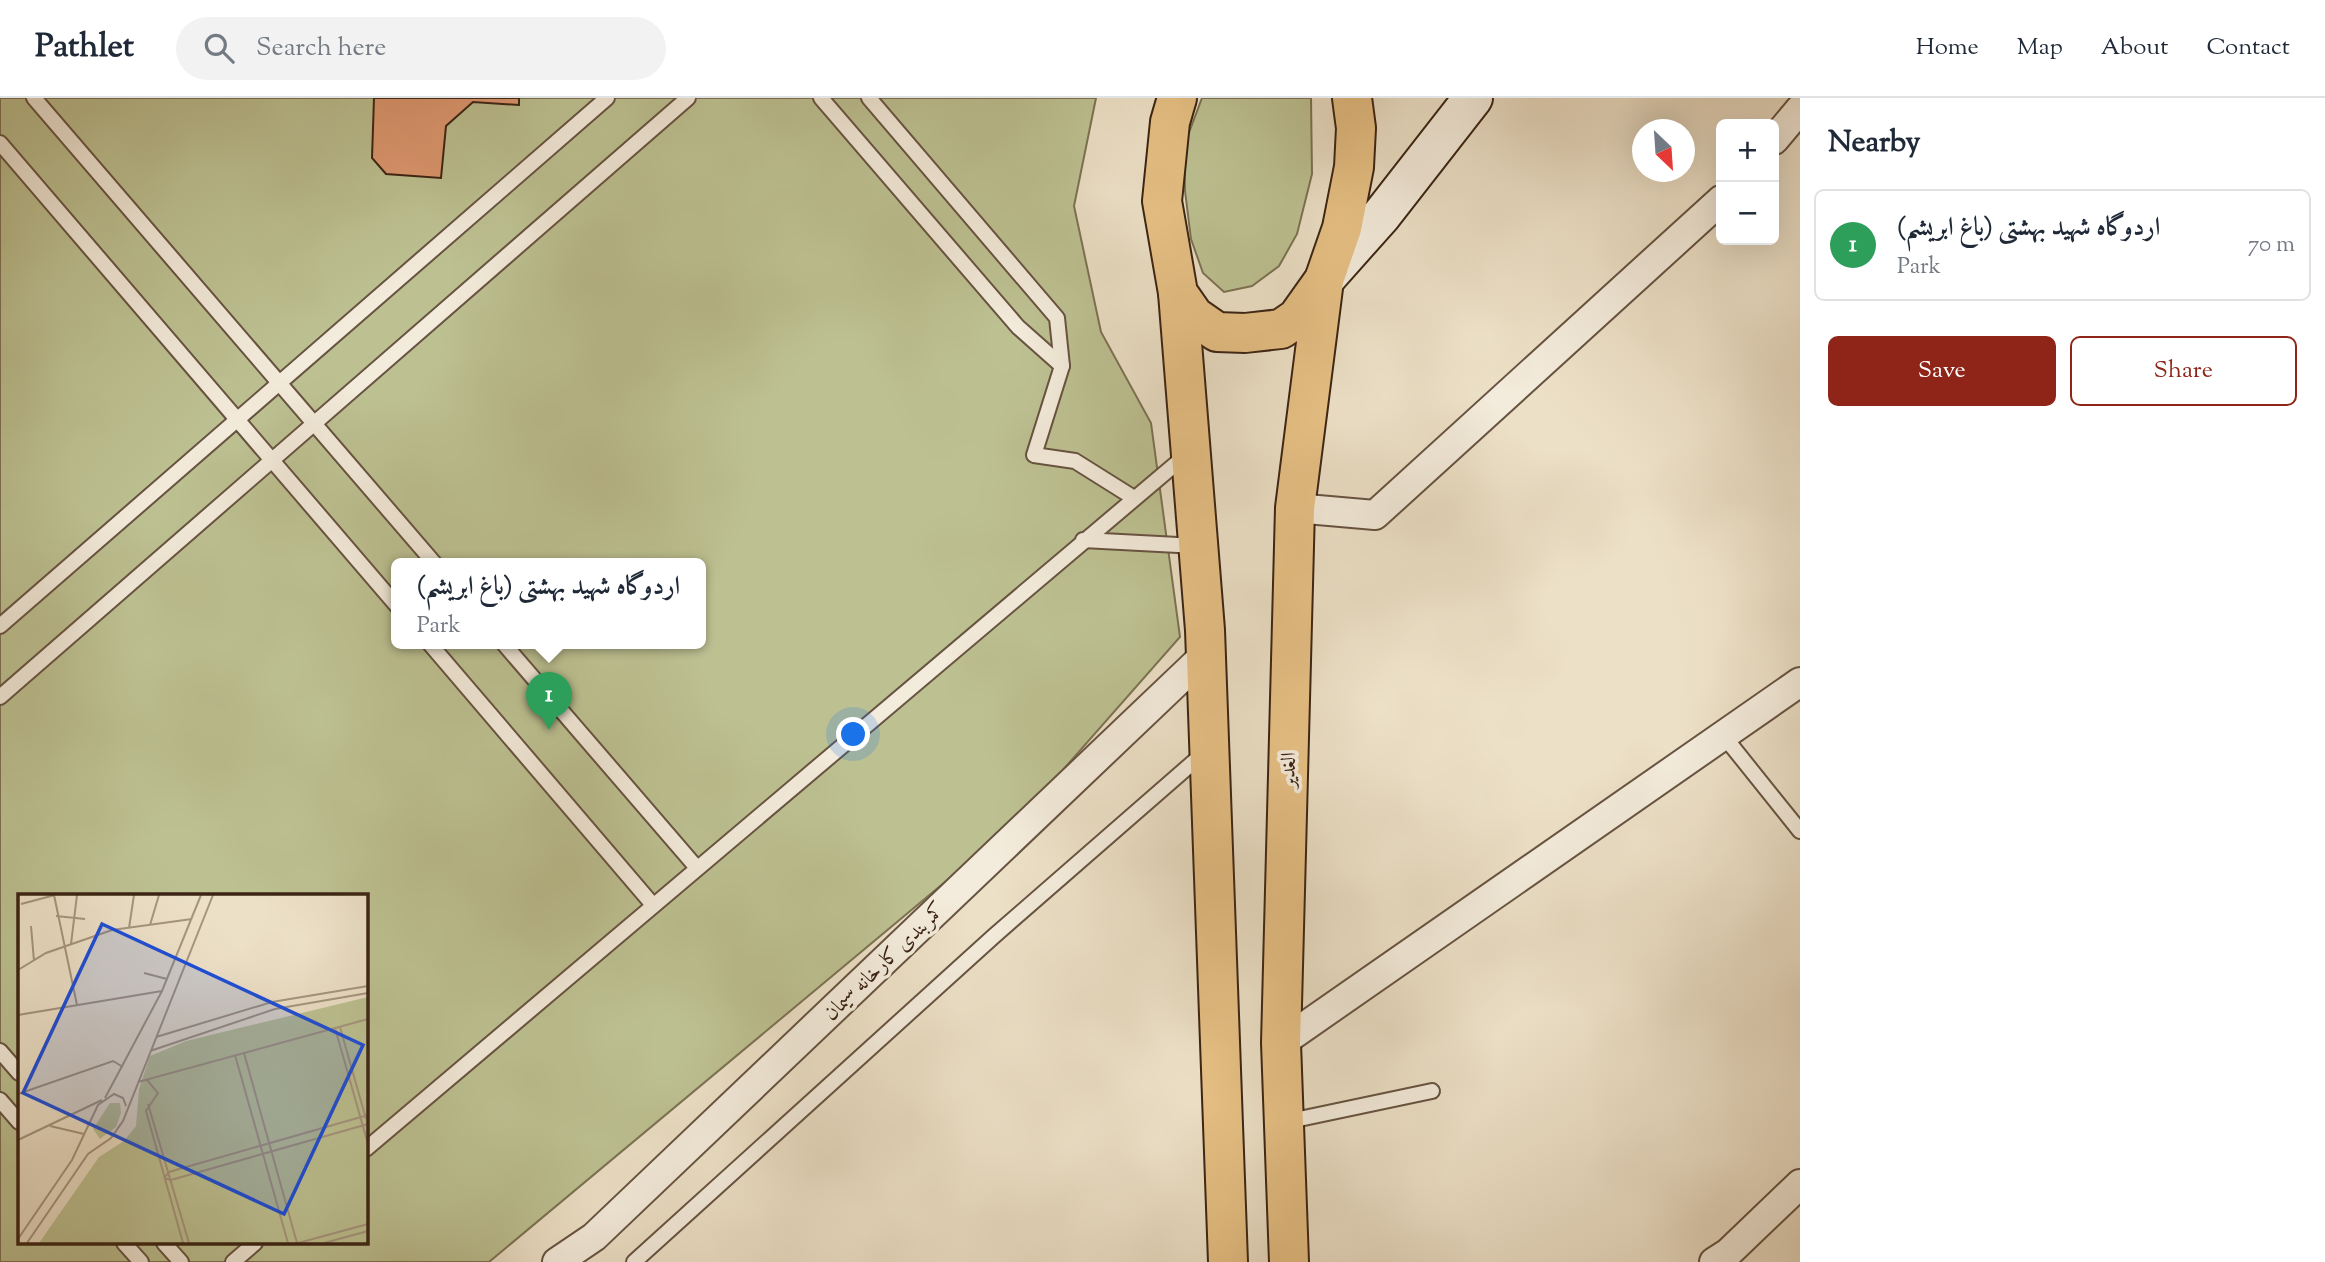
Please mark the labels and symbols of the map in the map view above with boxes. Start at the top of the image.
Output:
north arrow [1632,119,1695,182]
pin: 1 [526,672,572,730]
your location [836,717,870,751]
street label: الغدیر [1275,752,1305,790]
inset map [18,894,368,1244]
street label: کمربندی کارخانه سیمان [818,896,953,1029]

